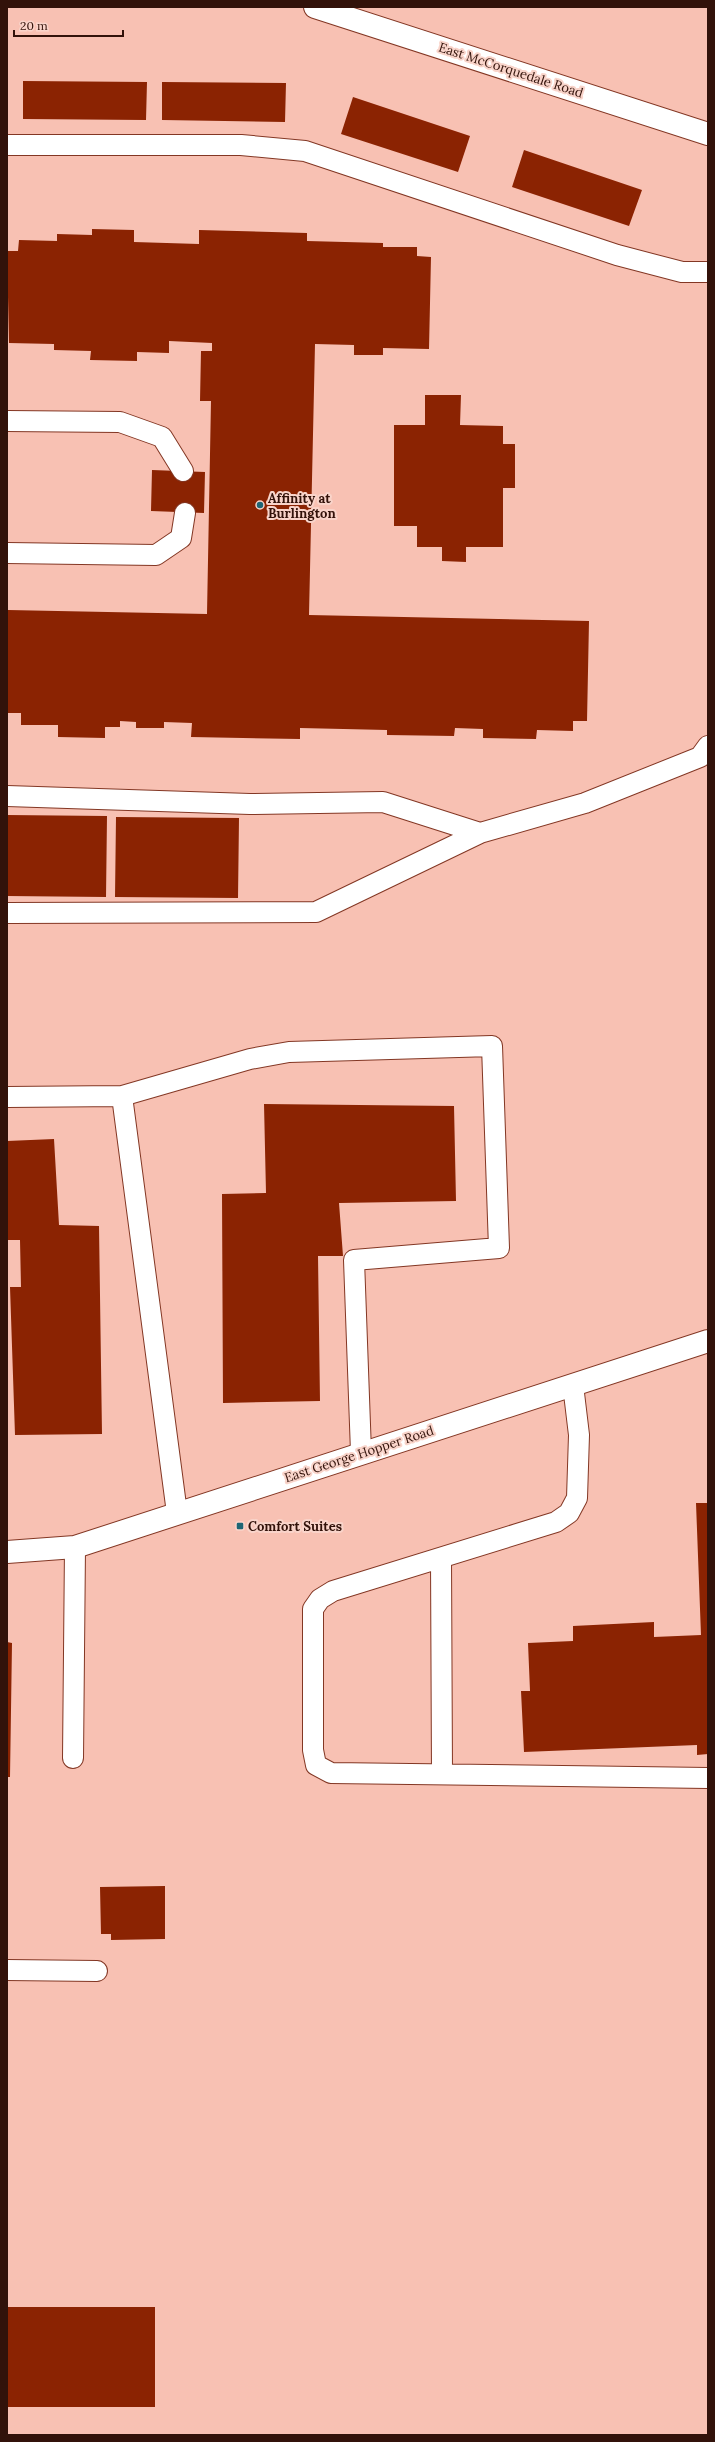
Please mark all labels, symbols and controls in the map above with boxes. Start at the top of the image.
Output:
scale bar [14,12,123,38]
text: 20 m [20,18,48,33]
street label: East McCorquedale Road [437,39,586,101]
place label: Affinity at Burlington [268,490,336,522]
marker: Affinity at Burlington [255,500,265,510]
street label: East George Hopper Road [282,1422,436,1486]
place label: Comfort Suites [248,1518,342,1535]
marker: Comfort Suites [235,1521,245,1531]

